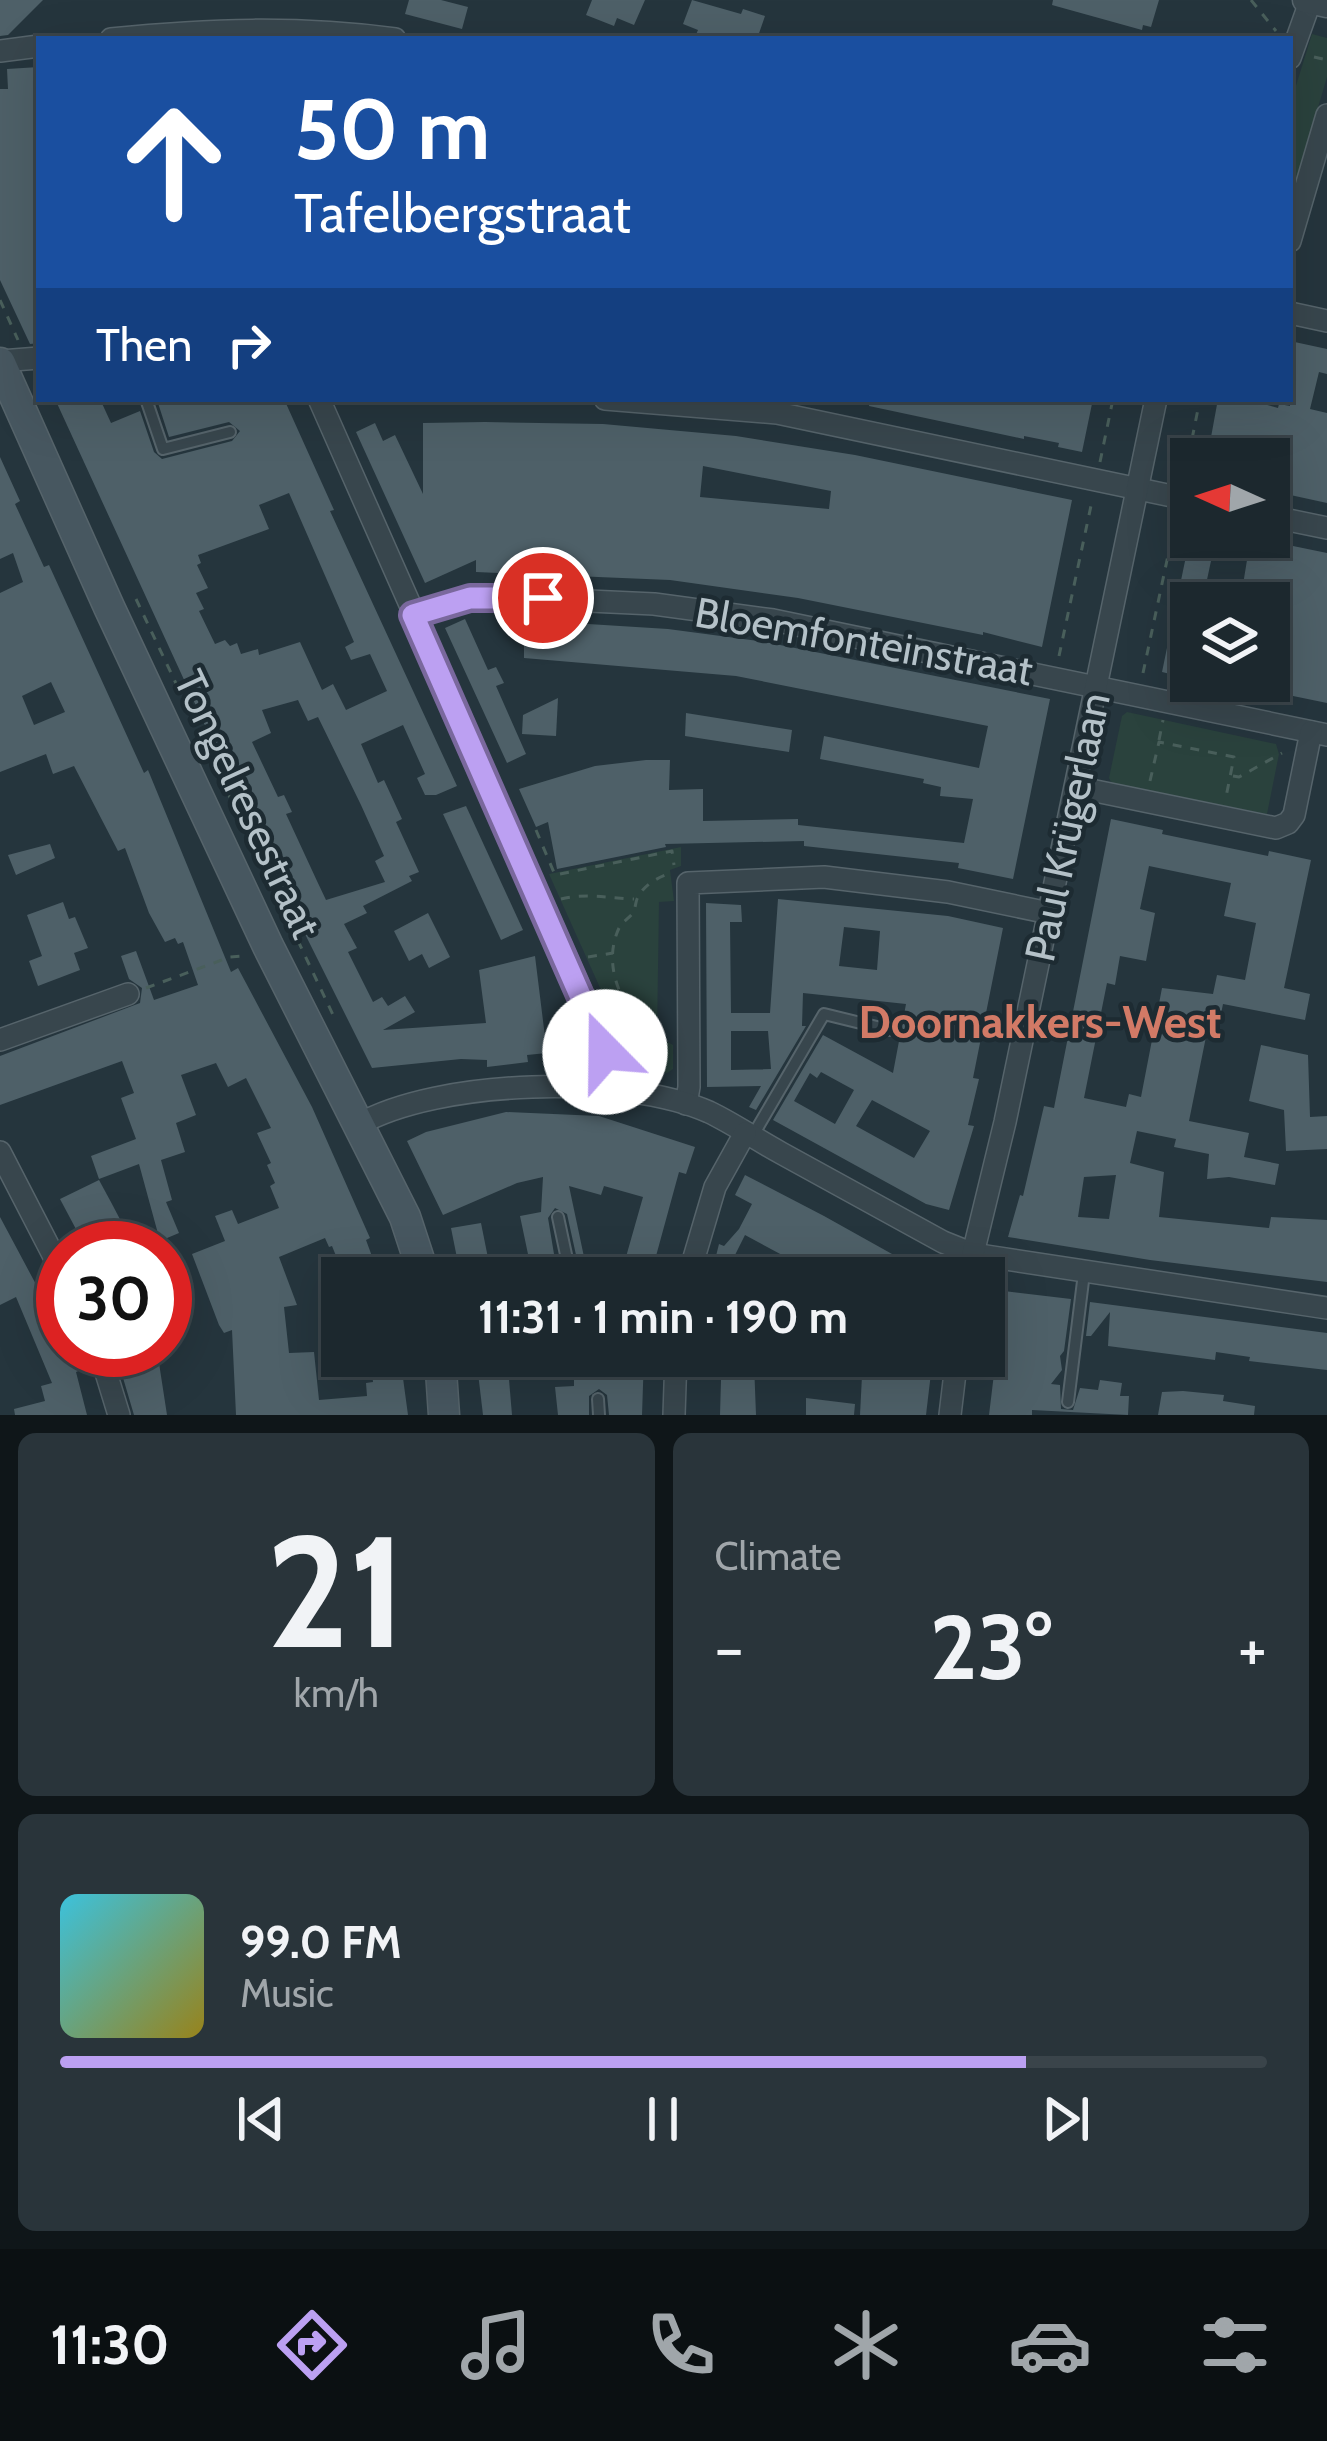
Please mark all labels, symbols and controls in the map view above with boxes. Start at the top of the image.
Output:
text: 50 m [294,78,490,180]
icon: ahead [96,84,252,240]
text: Tafelbergstraat [294,180,631,246]
icon: right [216,312,282,378]
text: Then [96,318,192,372]
north arrow [1170,438,1290,558]
map controls [1170,438,1290,702]
pin [492,547,594,649]
icon: arrive [510,565,576,631]
button: layers [1170,582,1290,702]
street label: Bloemfonteinstraat [691,586,1037,696]
street label: Tongelresestraat [163,662,333,946]
street label: Paul Krügerlaan [1013,688,1121,966]
position arrow [542,989,668,1115]
district label: Doornakkers-West [859,995,1221,1049]
speed limit sign: 30 [36,1221,192,1377]
text: 11:31 · 1 min · 190 m [478,1290,848,1344]
text: 21 [266,1496,406,1686]
text: Climate [715,1532,841,1580]
text: 23° [930,1592,1052,1702]
text: − [715,1607,744,1688]
text: + [1238,1607,1267,1688]
text: km/h [294,1669,379,1717]
text: 99.0 FM [240,1915,402,1969]
text: Music [240,1969,334,2017]
icon: previous [228,2086,294,2152]
icon: pause [630,2086,696,2152]
icon: next [1033,2086,1099,2152]
icon: directions [270,2303,354,2387]
icon: music [454,2303,538,2387]
icon: phone [639,2303,723,2387]
icon: climate [824,2303,908,2387]
icon: car [1008,2303,1092,2387]
icon: filters [1193,2303,1277,2387]
text: 11:30 [50,2312,169,2378]

